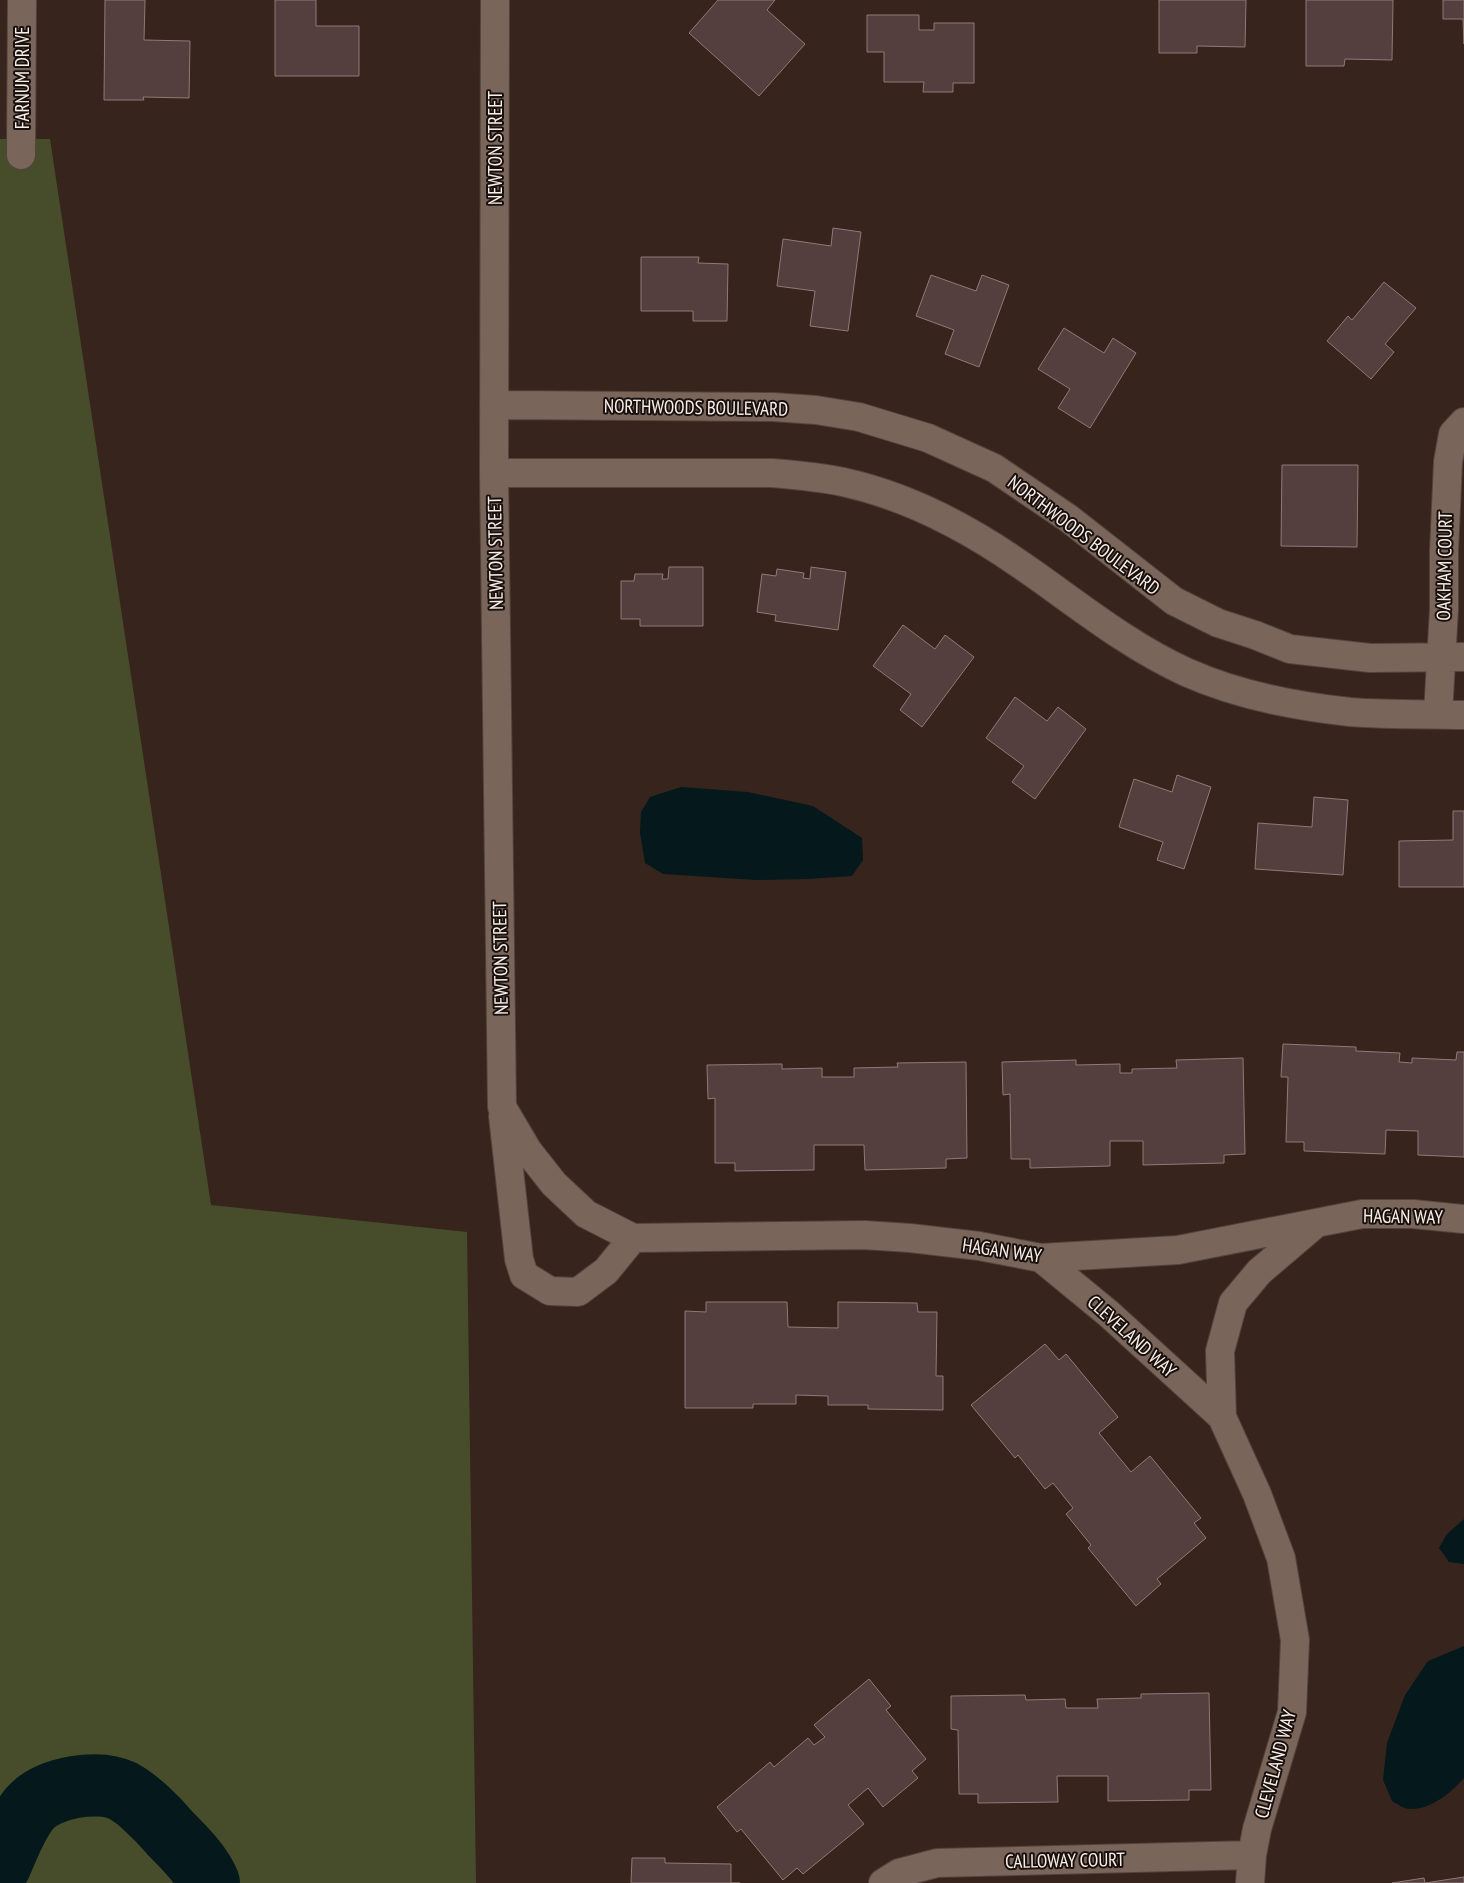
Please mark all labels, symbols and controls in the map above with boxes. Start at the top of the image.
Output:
street label: FARNUM DRIVE [10,27,34,129]
street label: NEWTON STREET [483,91,507,205]
street label: NORTHWOODS BOULEVARD [604,393,788,421]
street label: NORTHWOODS BOULEVARD [1003,470,1165,600]
street label: NEWTON STREET [482,495,508,610]
street label: OAKHAM COURT [1431,511,1457,621]
street label: NEWTON STREET [487,900,513,1015]
street label: HAGAN WAY [1363,1203,1443,1229]
street label: HAGAN WAY [961,1233,1044,1267]
street label: CLEVELAND WAY [1083,1290,1182,1382]
street label: CLEVELAND WAY [1249,1707,1301,1821]
street label: CALLOWAY COURT [1005,1847,1126,1873]

